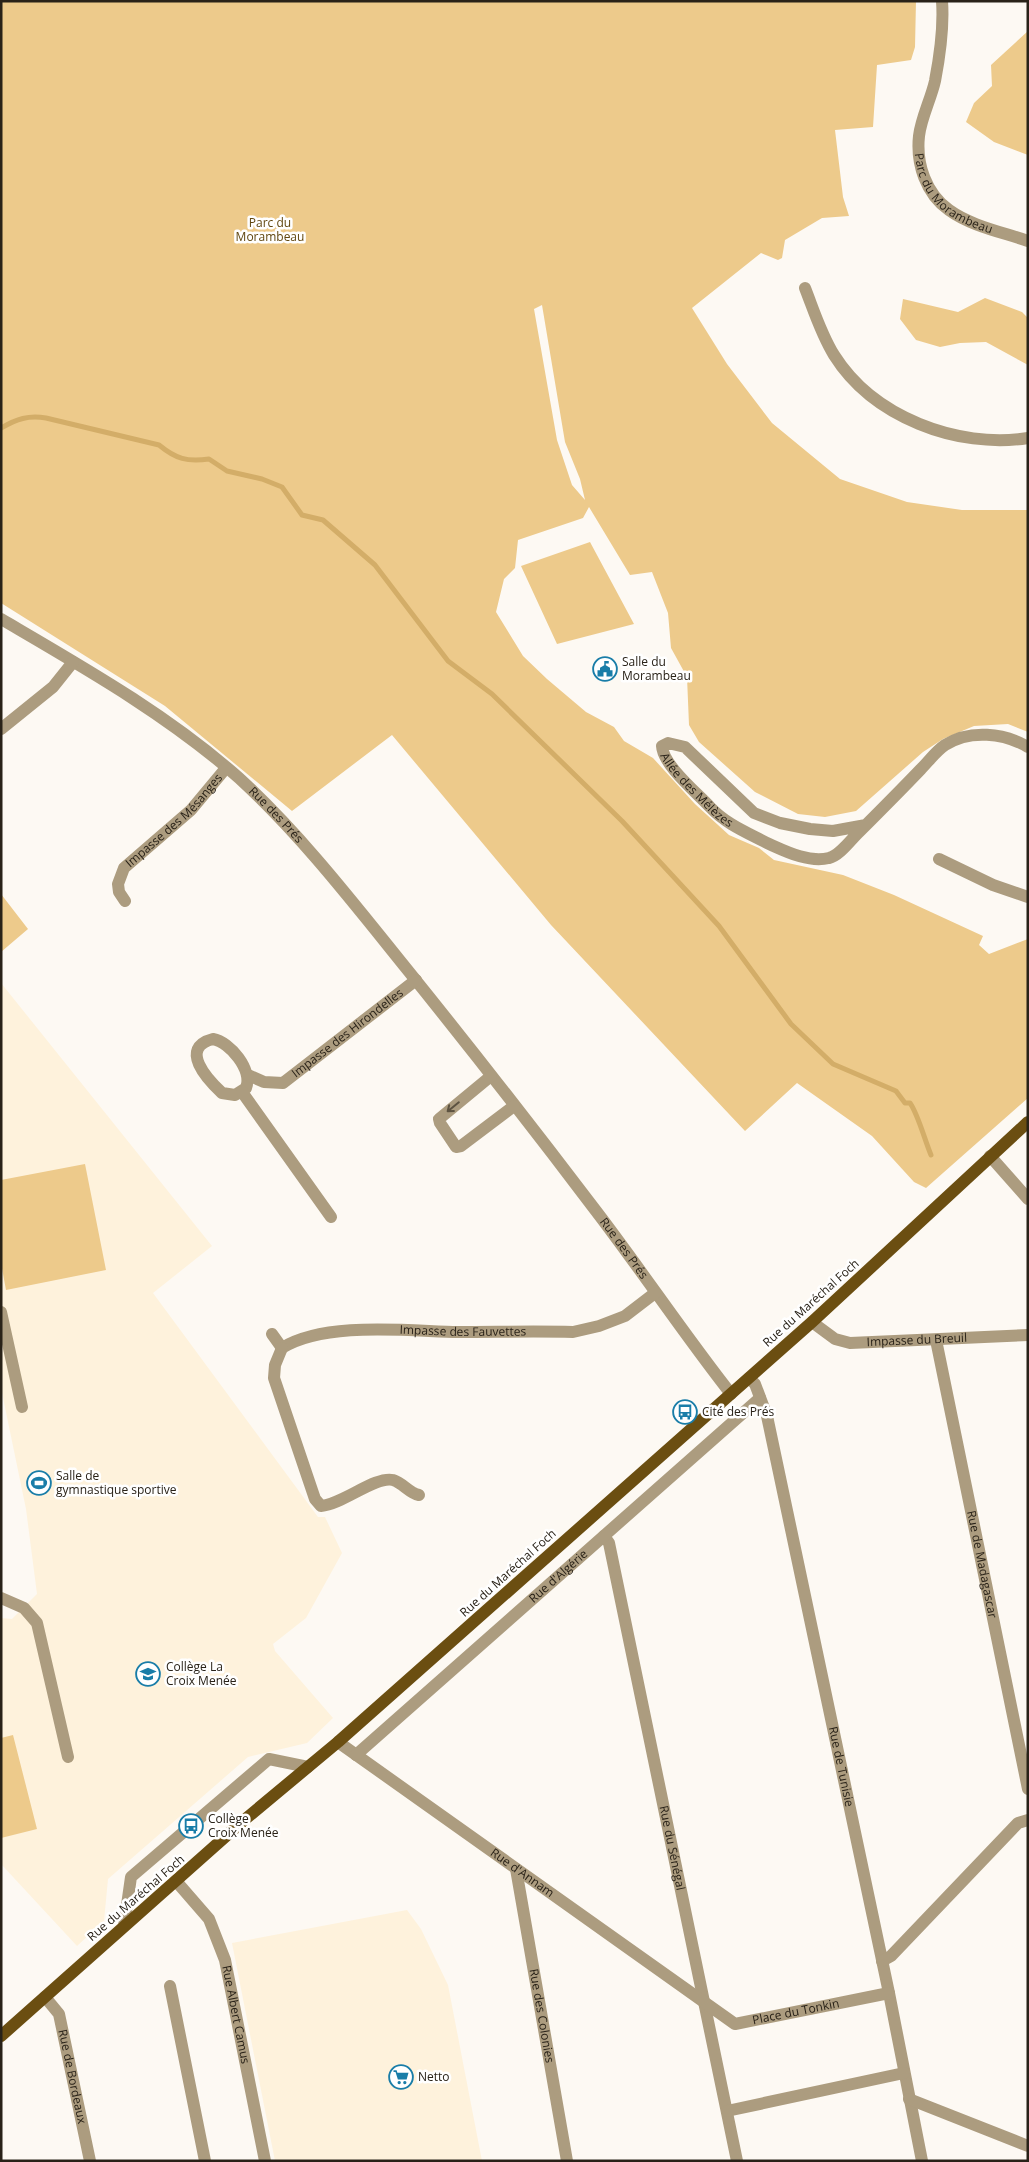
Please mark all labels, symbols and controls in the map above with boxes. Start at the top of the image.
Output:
street label: Parc du Morambeau [911,152,995,237]
park label: Parc du Morambeau [236,214,304,245]
place label: Salle du Morambeau [622,653,691,684]
public building icon: Salle du Morambeau [592,656,618,682]
street label: Allée des Mélèzes [657,750,737,831]
street label: Impasse des Mésanges [122,770,226,871]
street label: Rue des Prés [245,783,308,847]
street label: Impasse des Hirondelles [288,984,407,1081]
one-way arrow [447,1101,460,1112]
street label: Rue des Prés [596,1214,653,1282]
street label: Rue du Maréchal Foch [759,1255,862,1350]
street label: Impasse des Fauvettes [399,1321,527,1340]
street label: Impasse du Breuil [866,1329,967,1350]
bus stop icon: Cité des Prés [672,1399,698,1425]
place label: Cité des Prés [702,1403,774,1420]
place label: Salle de gymnastique sportive [56,1467,177,1498]
sports icon: Salle de gymnastique sportive [26,1470,52,1496]
street label: Rue de Madagascar [963,1509,1002,1620]
street label: Rue du Maréchal Foch [456,1525,559,1620]
street label: Rue d'Algérie [525,1545,591,1606]
place label: Collège La Croix Menée [166,1658,237,1689]
school or university icon: Collège La Croix Menée [135,1661,161,1687]
street label: Rue de Tunisie [825,1725,858,1808]
street label: Rue du Sénégal [656,1804,690,1892]
place label: Collège Croix Menée [208,1810,279,1841]
bus stop icon: Collège Croix Menée [178,1813,204,1839]
street label: Rue d'Annam [487,1844,558,1901]
street label: Rue du Maréchal Foch [83,1851,188,1945]
street label: Rue Albert Camus [218,1964,255,2066]
street label: Rue des Colonies [526,1967,559,2064]
street label: Place du Tonkin [751,1994,841,2028]
street label: Rue de Bordeaux [54,2028,91,2126]
supermarket icon: Netto [388,2064,414,2090]
place label: Netto [418,2068,450,2085]

